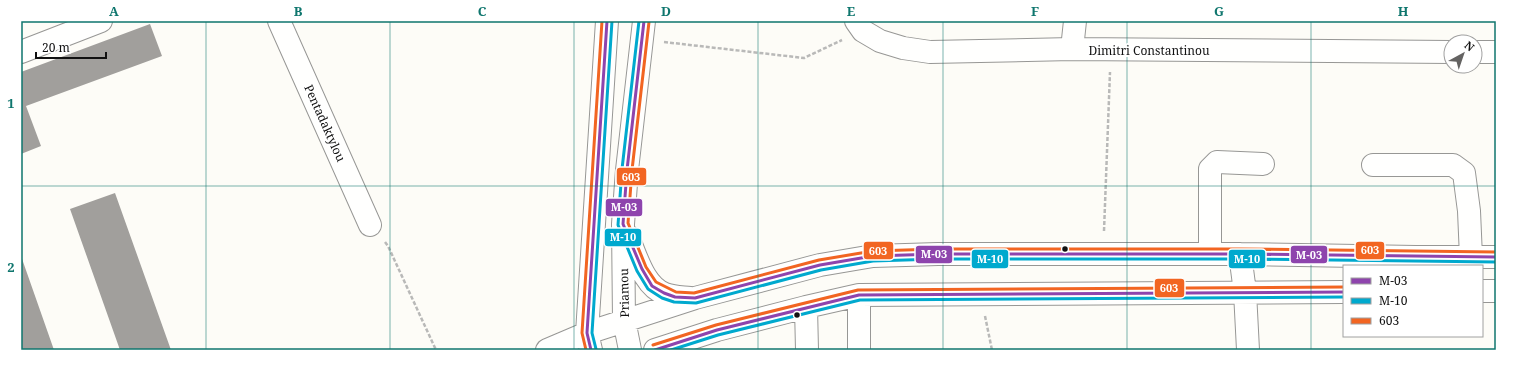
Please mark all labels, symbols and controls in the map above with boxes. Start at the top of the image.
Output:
text: A [109,2,119,20]
text: B [294,2,303,20]
text: C [478,2,487,20]
text: D [661,2,671,20]
text: E [847,2,856,20]
text: F [1031,2,1039,20]
text: G [1214,2,1224,20]
text: H [1398,2,1409,20]
scale bar [36,34,106,60]
north arrow [1443,34,1483,74]
text: N [1462,37,1478,55]
text: 20 m [42,39,70,56]
street label: Dimitri Constantinou [1088,42,1210,59]
street label: Pentadaktylou [300,82,350,165]
text: 1 [7,94,15,112]
line badge: 603 [616,167,647,186]
text: 603 [622,169,640,184]
line badge: M-03 [605,198,643,217]
text: M-03 [611,199,637,214]
line badge: M-10 [604,228,642,247]
text: M-10 [610,229,636,244]
line badge: 603 [863,241,894,260]
line badge: 603 [1355,241,1385,260]
text: 603 [1361,242,1379,257]
text: 603 [869,243,887,258]
unlabelled marker [1060,244,1070,254]
line badge: M-03 [915,245,953,264]
line badge: M-03 [1290,245,1328,264]
text: M-03 [921,246,947,261]
text: M-03 [1296,247,1322,262]
line badge: M-10 [971,249,1009,269]
line badge: M-10 [1228,249,1266,269]
text: M-10 [977,251,1003,266]
text: M-10 [1234,251,1260,266]
text: 2 [7,258,15,276]
legend [1343,265,1483,337]
street label: Priamou [615,268,633,318]
text: M-03 [1379,272,1408,289]
line badge: 603 [1154,278,1185,298]
text: 603 [1160,280,1178,295]
text: M-10 [1379,292,1408,309]
unlabelled marker [792,310,802,320]
text: 603 [1379,312,1399,329]

